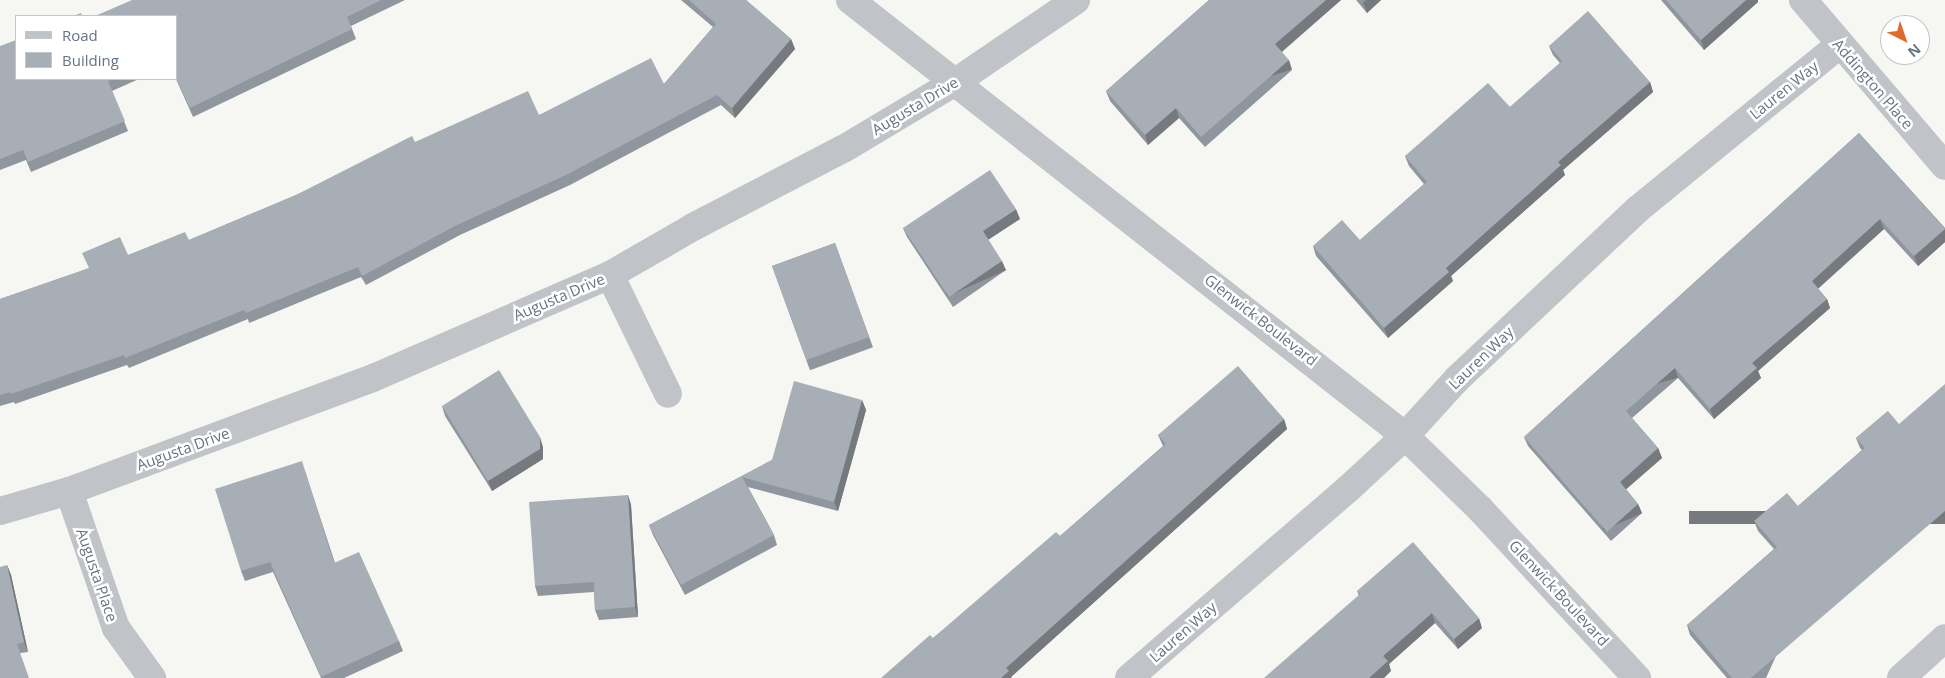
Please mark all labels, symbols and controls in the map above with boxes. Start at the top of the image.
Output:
legend [15,15,178,80]
north arrow [1880,15,1930,65]
text: Road [62,25,98,45]
street label: Addington Place [1829,35,1917,133]
text: N [1904,40,1925,62]
text: Building [62,50,119,70]
street label: Lauren Way [1746,57,1822,123]
street label: Augusta Drive [869,73,961,139]
street label: Augusta Drive [511,270,607,324]
street label: Glenwick Boulevard [1201,270,1321,370]
street label: Lauren Way [1445,323,1517,393]
street label: Augusta Drive [134,424,232,474]
street label: Augusta Place [73,526,121,624]
street label: Glenwick Boulevard [1505,536,1613,650]
street label: Lauren Way [1146,598,1220,666]

